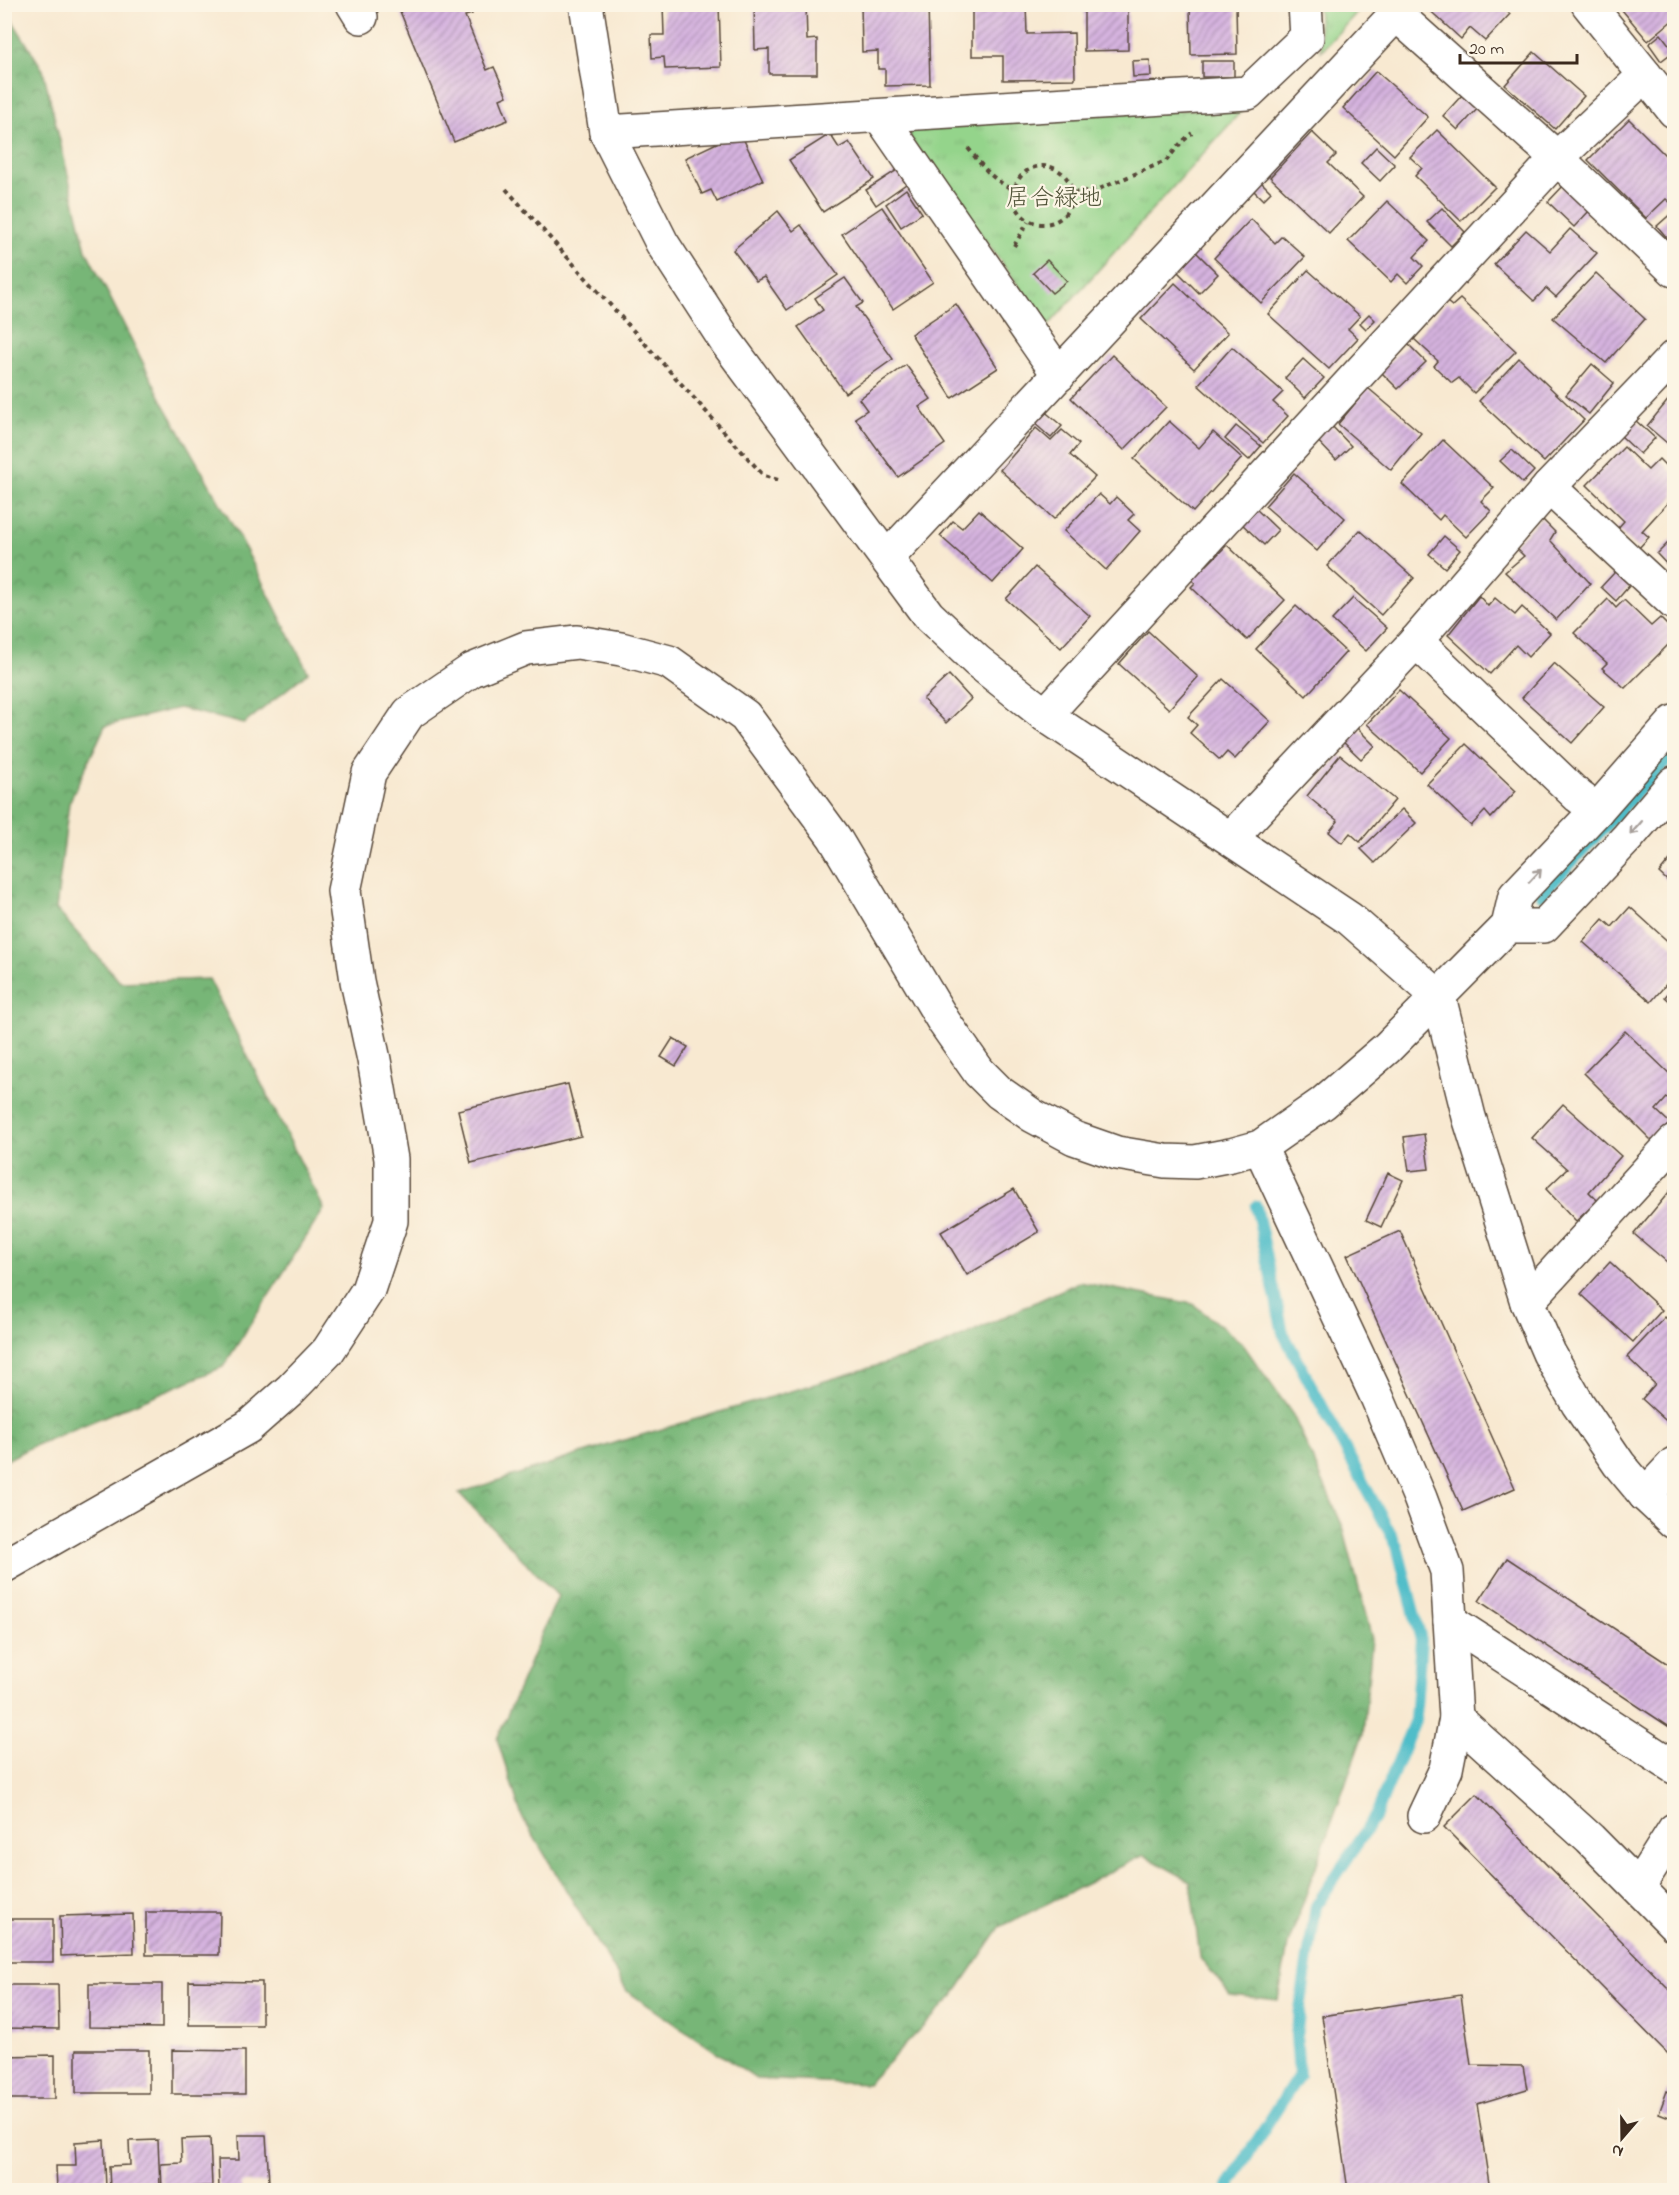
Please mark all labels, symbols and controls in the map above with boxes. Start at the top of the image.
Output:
scale bar [1460,27,1577,65]
text: 20 m [1469,37,1504,63]
park label: 居合緑地 [1006,182,1102,217]
one-way arrow [1630,820,1643,836]
one-way arrow [1528,869,1542,884]
north arrow [1592,2108,1652,2168]
text: N [1608,2137,1627,2163]

